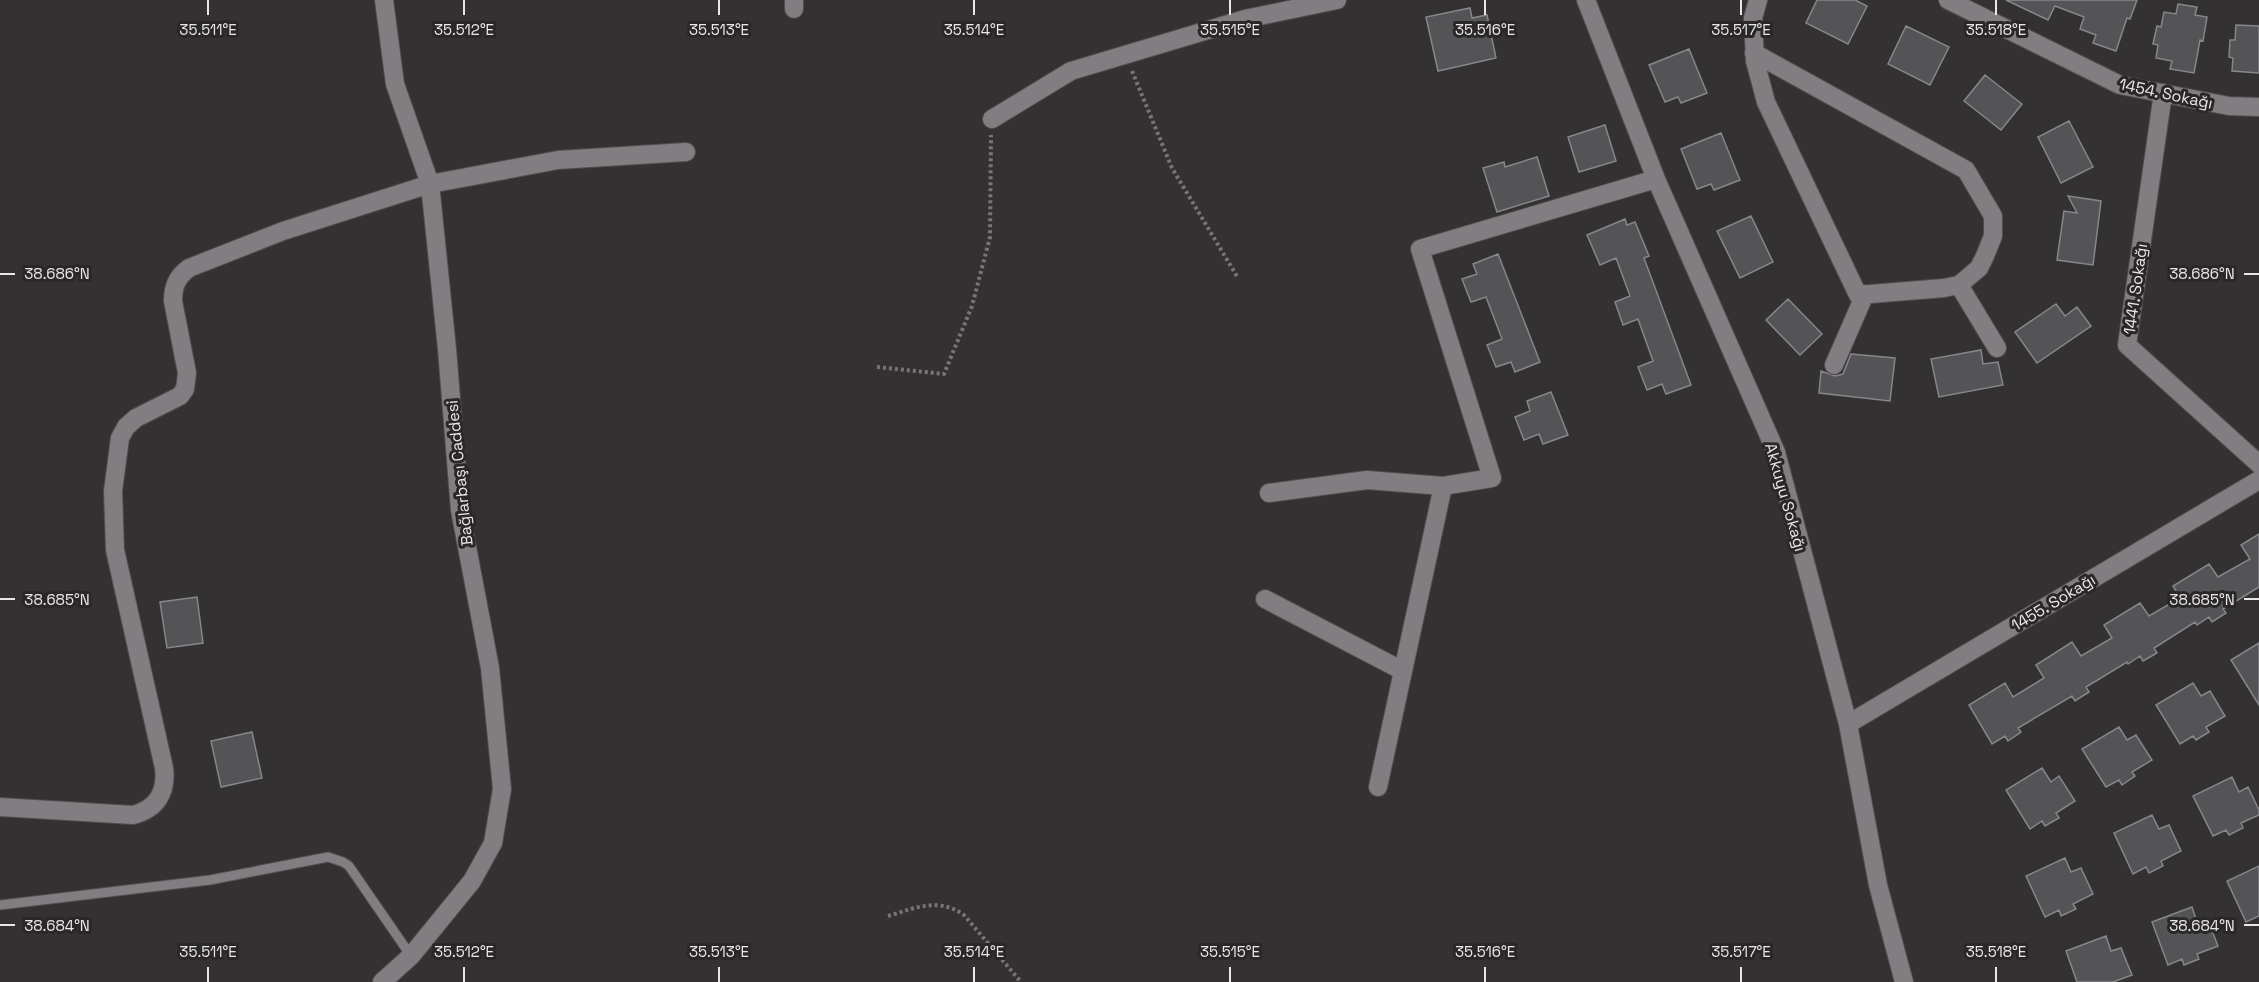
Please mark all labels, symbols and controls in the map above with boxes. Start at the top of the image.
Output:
text: 35.511°E [179,20,237,39]
text: 35.512°E [434,20,494,39]
text: 35.513°E [689,20,749,39]
text: 35.514°E [944,20,1004,39]
text: 35.515°E [1200,20,1260,39]
text: 35.516°E [1455,20,1515,39]
text: 35.517°E [1711,20,1771,39]
text: 35.518°E [1966,20,2026,39]
street label: 1454. Sokağı [2117,73,2215,114]
street label: 1441. Sokağı [2119,242,2152,336]
text: 38.686°N [24,264,90,283]
text: 38.686°N [2169,264,2235,283]
street label: Bağlarbaşı Caddesi [441,399,478,547]
street label: Akkuyu Sokağı [1760,440,1811,554]
street label: 1455. Sokağı [2007,569,2099,636]
text: 38.685°N [24,590,90,609]
text: 38.685°N [2169,590,2235,609]
text: 38.684°N [24,916,90,935]
text: 38.684°N [2169,916,2235,935]
text: 35.511°E [179,942,237,961]
text: 35.512°E [434,942,494,961]
text: 35.513°E [689,942,749,961]
text: 35.514°E [944,942,1004,961]
text: 35.515°E [1200,942,1260,961]
text: 35.516°E [1455,942,1515,961]
text: 35.517°E [1711,942,1771,961]
text: 35.518°E [1966,942,2026,961]

